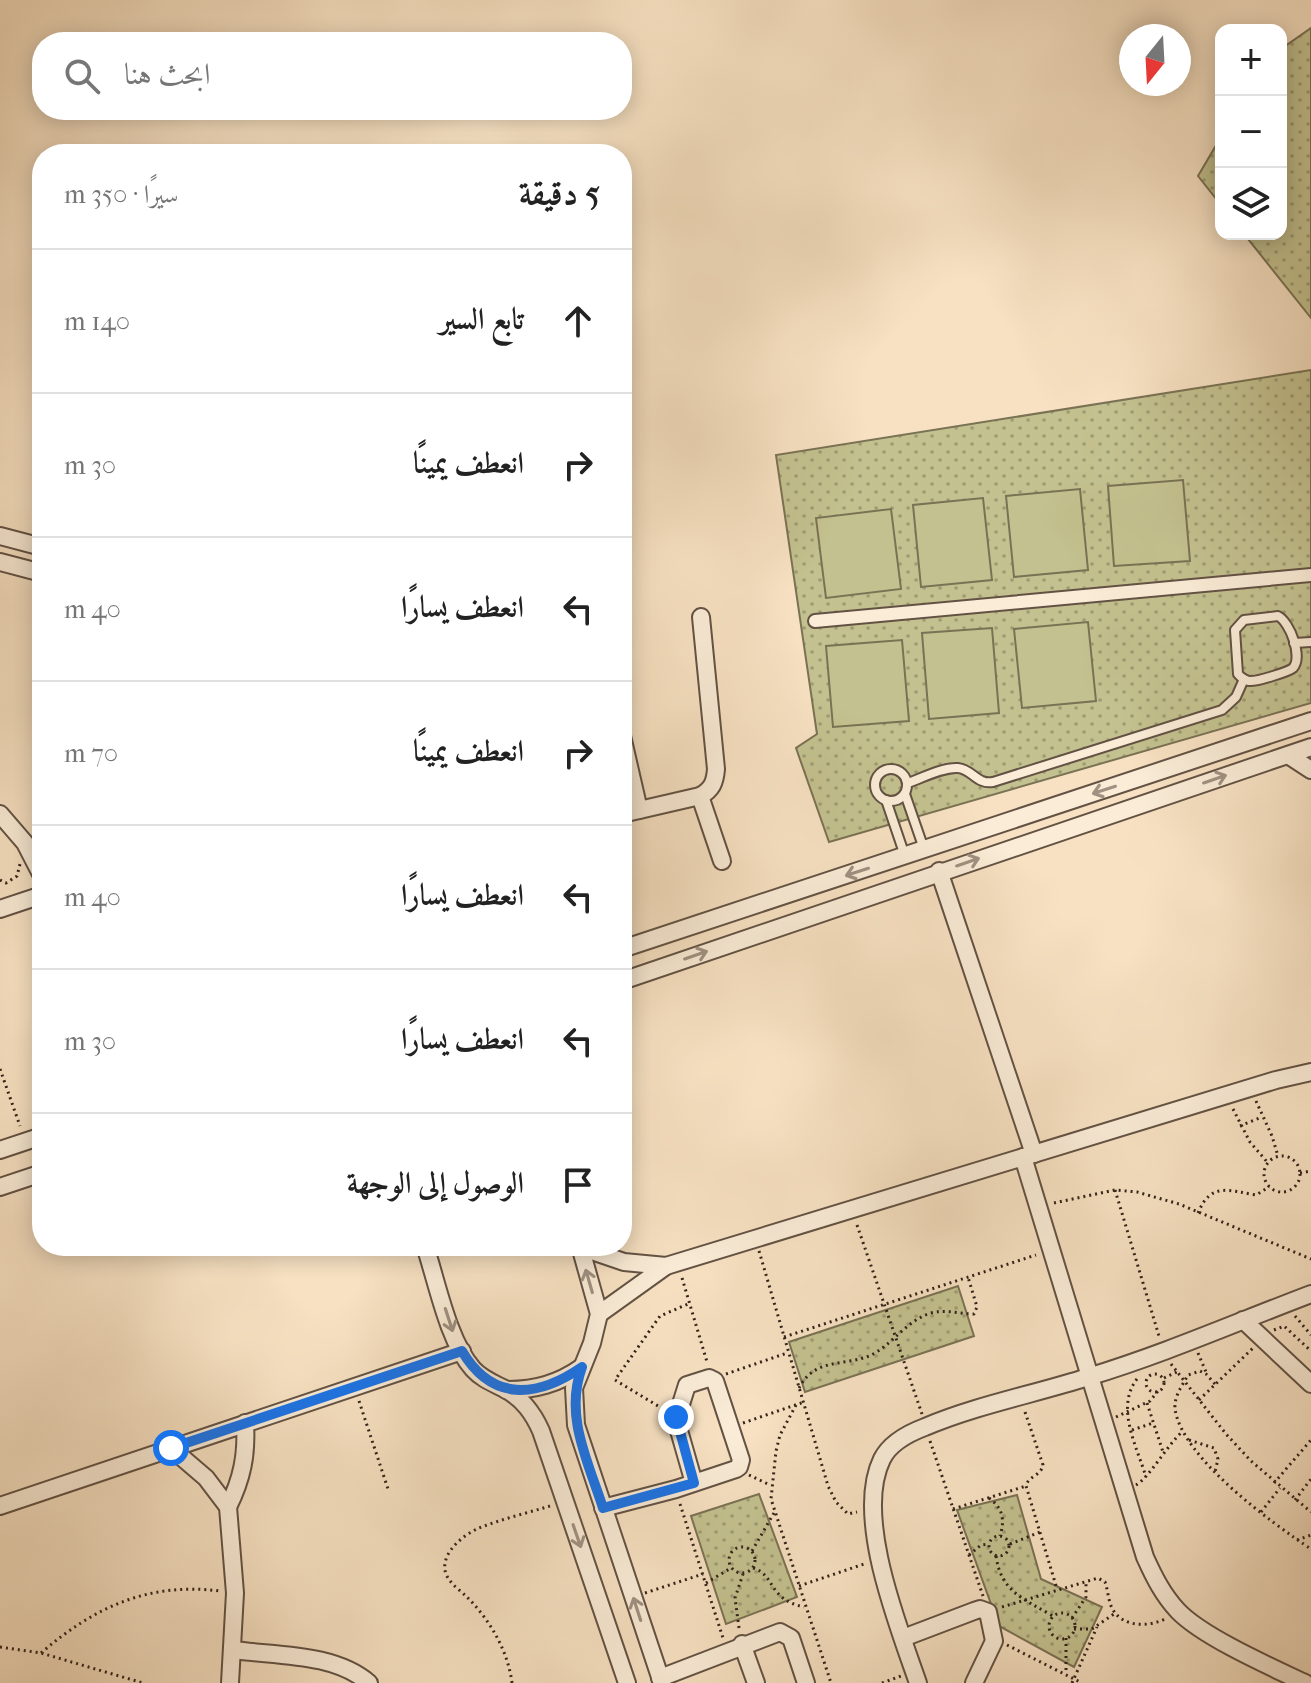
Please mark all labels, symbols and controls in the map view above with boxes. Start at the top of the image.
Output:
north arrow [1119,24,1191,96]
map controls [1215,24,1287,240]
button: + [1215,24,1287,96]
search box [32,32,632,120]
icon: search [60,54,104,98]
text: ابحث هنا [124,57,210,92]
button: − [1215,96,1287,168]
button: layers [1215,168,1287,240]
text: 5 دقيقة [519,173,600,213]
text: سيرًا · 350 m [64,179,178,210]
icon: ahead [556,299,600,343]
text: تابع السير [439,302,524,337]
text: 140 m [64,306,130,337]
icon: right [556,443,600,487]
text: انعطف يمينًا [413,446,524,481]
text: 30 m [64,450,116,481]
icon: left [556,587,600,631]
text: انعطف يسارًا [401,590,524,625]
text: 40 m [64,594,121,625]
icon: right [556,731,600,775]
text: انعطف يمينًا [413,734,524,769]
text: 70 m [64,738,118,769]
one-way arrow [1202,771,1227,786]
one-way arrow [1092,783,1117,798]
one-way arrow [955,853,980,868]
one-way arrow [845,865,871,880]
icon: left [556,875,600,919]
text: انعطف يسارًا [401,878,524,913]
text: 40 m [64,882,121,913]
one-way arrow [683,947,708,962]
icon: left [556,1019,600,1063]
text: انعطف يسارًا [401,1022,524,1057]
text: 30 m [64,1026,116,1057]
icon: arrive [556,1163,600,1207]
text: الوصول إلى الوجهة [347,1166,524,1201]
one-way arrow [581,1268,596,1294]
one-way arrow [442,1307,457,1333]
route end [658,1399,694,1435]
route start [153,1430,189,1466]
one-way arrow [570,1523,585,1548]
one-way arrow [629,1597,643,1622]

